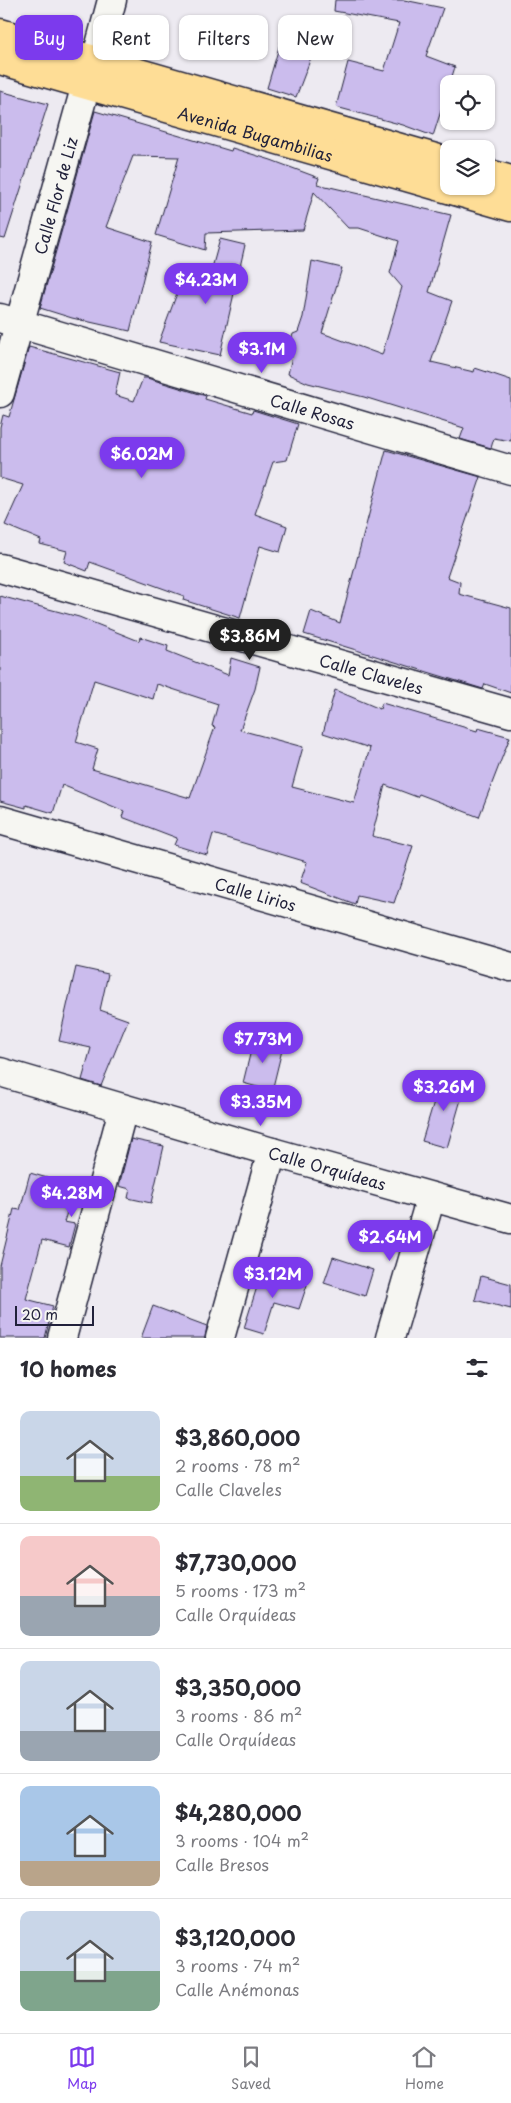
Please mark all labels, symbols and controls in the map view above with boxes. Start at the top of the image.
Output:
chip: Buy [15,15,83,60]
chip: Rent [93,15,169,60]
chip: Filters [179,15,268,60]
chip: New [278,15,352,60]
map controls [440,75,495,195]
button: locate [440,75,495,130]
street label: Avenida Bugambilias [175,100,336,167]
street label: Calle Flor de Liz [27,134,83,257]
button: layers [440,140,495,195]
pin: $4.23M [165,262,247,305]
text: $4.23M [175,267,237,291]
pin: $3.1M [227,332,297,374]
text: $3.1M [238,336,286,360]
street label: Calle Rosas [267,387,358,435]
pin: $6.02M [101,436,183,479]
text: $6.02M [111,441,173,465]
pin: $3.86M [209,618,291,661]
text: $3.86M [220,623,280,647]
street label: Calle Claveles [317,647,426,699]
street label: Calle Lirios [212,870,299,917]
pin: $7.73M [222,1022,304,1064]
text: $7.73M [234,1026,292,1050]
pin: $3.26M [403,1070,485,1112]
text: $3.26M [413,1074,475,1098]
pin: $3.35M [220,1084,302,1127]
text: $3.35M [231,1089,291,1113]
street label: Calle Orquídeas [266,1140,389,1195]
pin: $4.28M [31,1176,113,1218]
text: $4.28M [41,1180,103,1204]
pin: $2.64M [349,1220,431,1262]
text: $2.64M [359,1224,421,1248]
pin: $3.12M [232,1256,314,1299]
text: $3.12M [244,1261,302,1285]
scale bar [15,1303,94,1326]
text: 20 m [22,1304,58,1325]
text: 10 homes [20,1352,117,1384]
icon: filters [463,1354,491,1382]
text: $3,860,000 [175,1421,300,1453]
icon: home [60,1431,120,1491]
text: 2 rooms · 78 m² [175,1453,301,1477]
text: Calle Claveles [175,1477,282,1501]
text: $7,730,000 [175,1546,297,1578]
icon: home [60,1556,120,1616]
text: 5 rooms · 173 m² [175,1578,306,1602]
text: Calle Orquídeas [175,1602,296,1626]
text: $3,350,000 [175,1671,301,1703]
icon: home [60,1681,120,1741]
text: 3 rooms · 86 m² [175,1703,302,1727]
text: Calle Orquídeas [175,1727,296,1751]
text: $4,280,000 [175,1796,302,1828]
icon: home [60,1806,120,1866]
text: 3 rooms · 104 m² [175,1828,309,1852]
text: Calle Bresos [175,1852,269,1876]
text: $3,120,000 [175,1921,296,1953]
icon: home [60,1931,120,1991]
text: 3 rooms · 74 m² [175,1953,300,1977]
text: Calle Anémonas [175,1977,299,2001]
tab: Map [67,2043,97,2094]
tab: Saved [231,2043,271,2094]
tab: Home [405,2043,444,2094]

